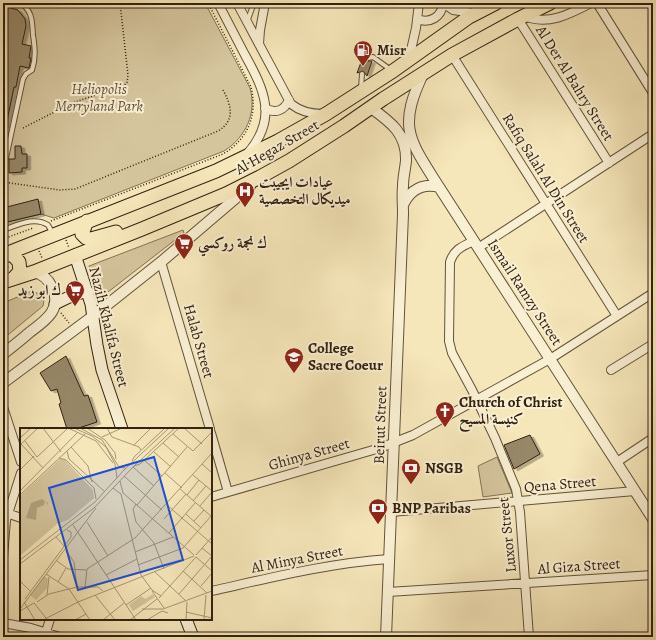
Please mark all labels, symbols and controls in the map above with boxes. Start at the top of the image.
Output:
street label: Al Der Al Bahry Street [531,21,619,145]
fuel station icon: Misr [352,39,374,67]
place label: Misr [377,40,406,60]
park label: Heliopolis Merryland Park [55,79,143,116]
street label: Rafiq Salah Al Din Street [498,109,594,247]
street label: Al Hegaz Street [231,115,323,180]
place label: عيادات ايجيبت ميديكال التخصصية [259,172,351,209]
hospital icon: عيادات ايجيبت ميديكال التخصصية [234,180,256,208]
supermarket icon: ك نجمة روكسي [173,232,195,260]
place label: ك نجمة روكسي [198,233,267,257]
street label: Ismail Ramzy Street [483,235,567,349]
street label: Nazih Khalifa Street [84,265,134,389]
supermarket icon: ك ابو زيد [64,279,86,307]
place label: ك ابو زيد [18,280,61,300]
street label: Halab Street [179,302,219,380]
place label: College Sacre Coeur [308,338,383,375]
school or university icon: College Sacre Coeur [283,346,305,374]
street label: Beirut Street [369,385,391,465]
place label: Church of Christ كنيسة المسيح [459,392,562,433]
church icon: Church of Christ كنيسة المسيح [434,400,456,428]
inset map [20,428,212,620]
street label: Ghinya Street [266,433,352,475]
bank icon: NSGB [400,457,422,485]
place label: NSGB [425,458,463,478]
street label: Qena Street [523,471,597,497]
street label: Luxor Street [493,496,521,574]
bank icon: BNP Paribas [367,497,389,525]
place label: BNP Paribas [392,498,471,518]
street label: Al Minya Street [248,540,345,578]
street label: Al Giza Street [536,553,621,579]

